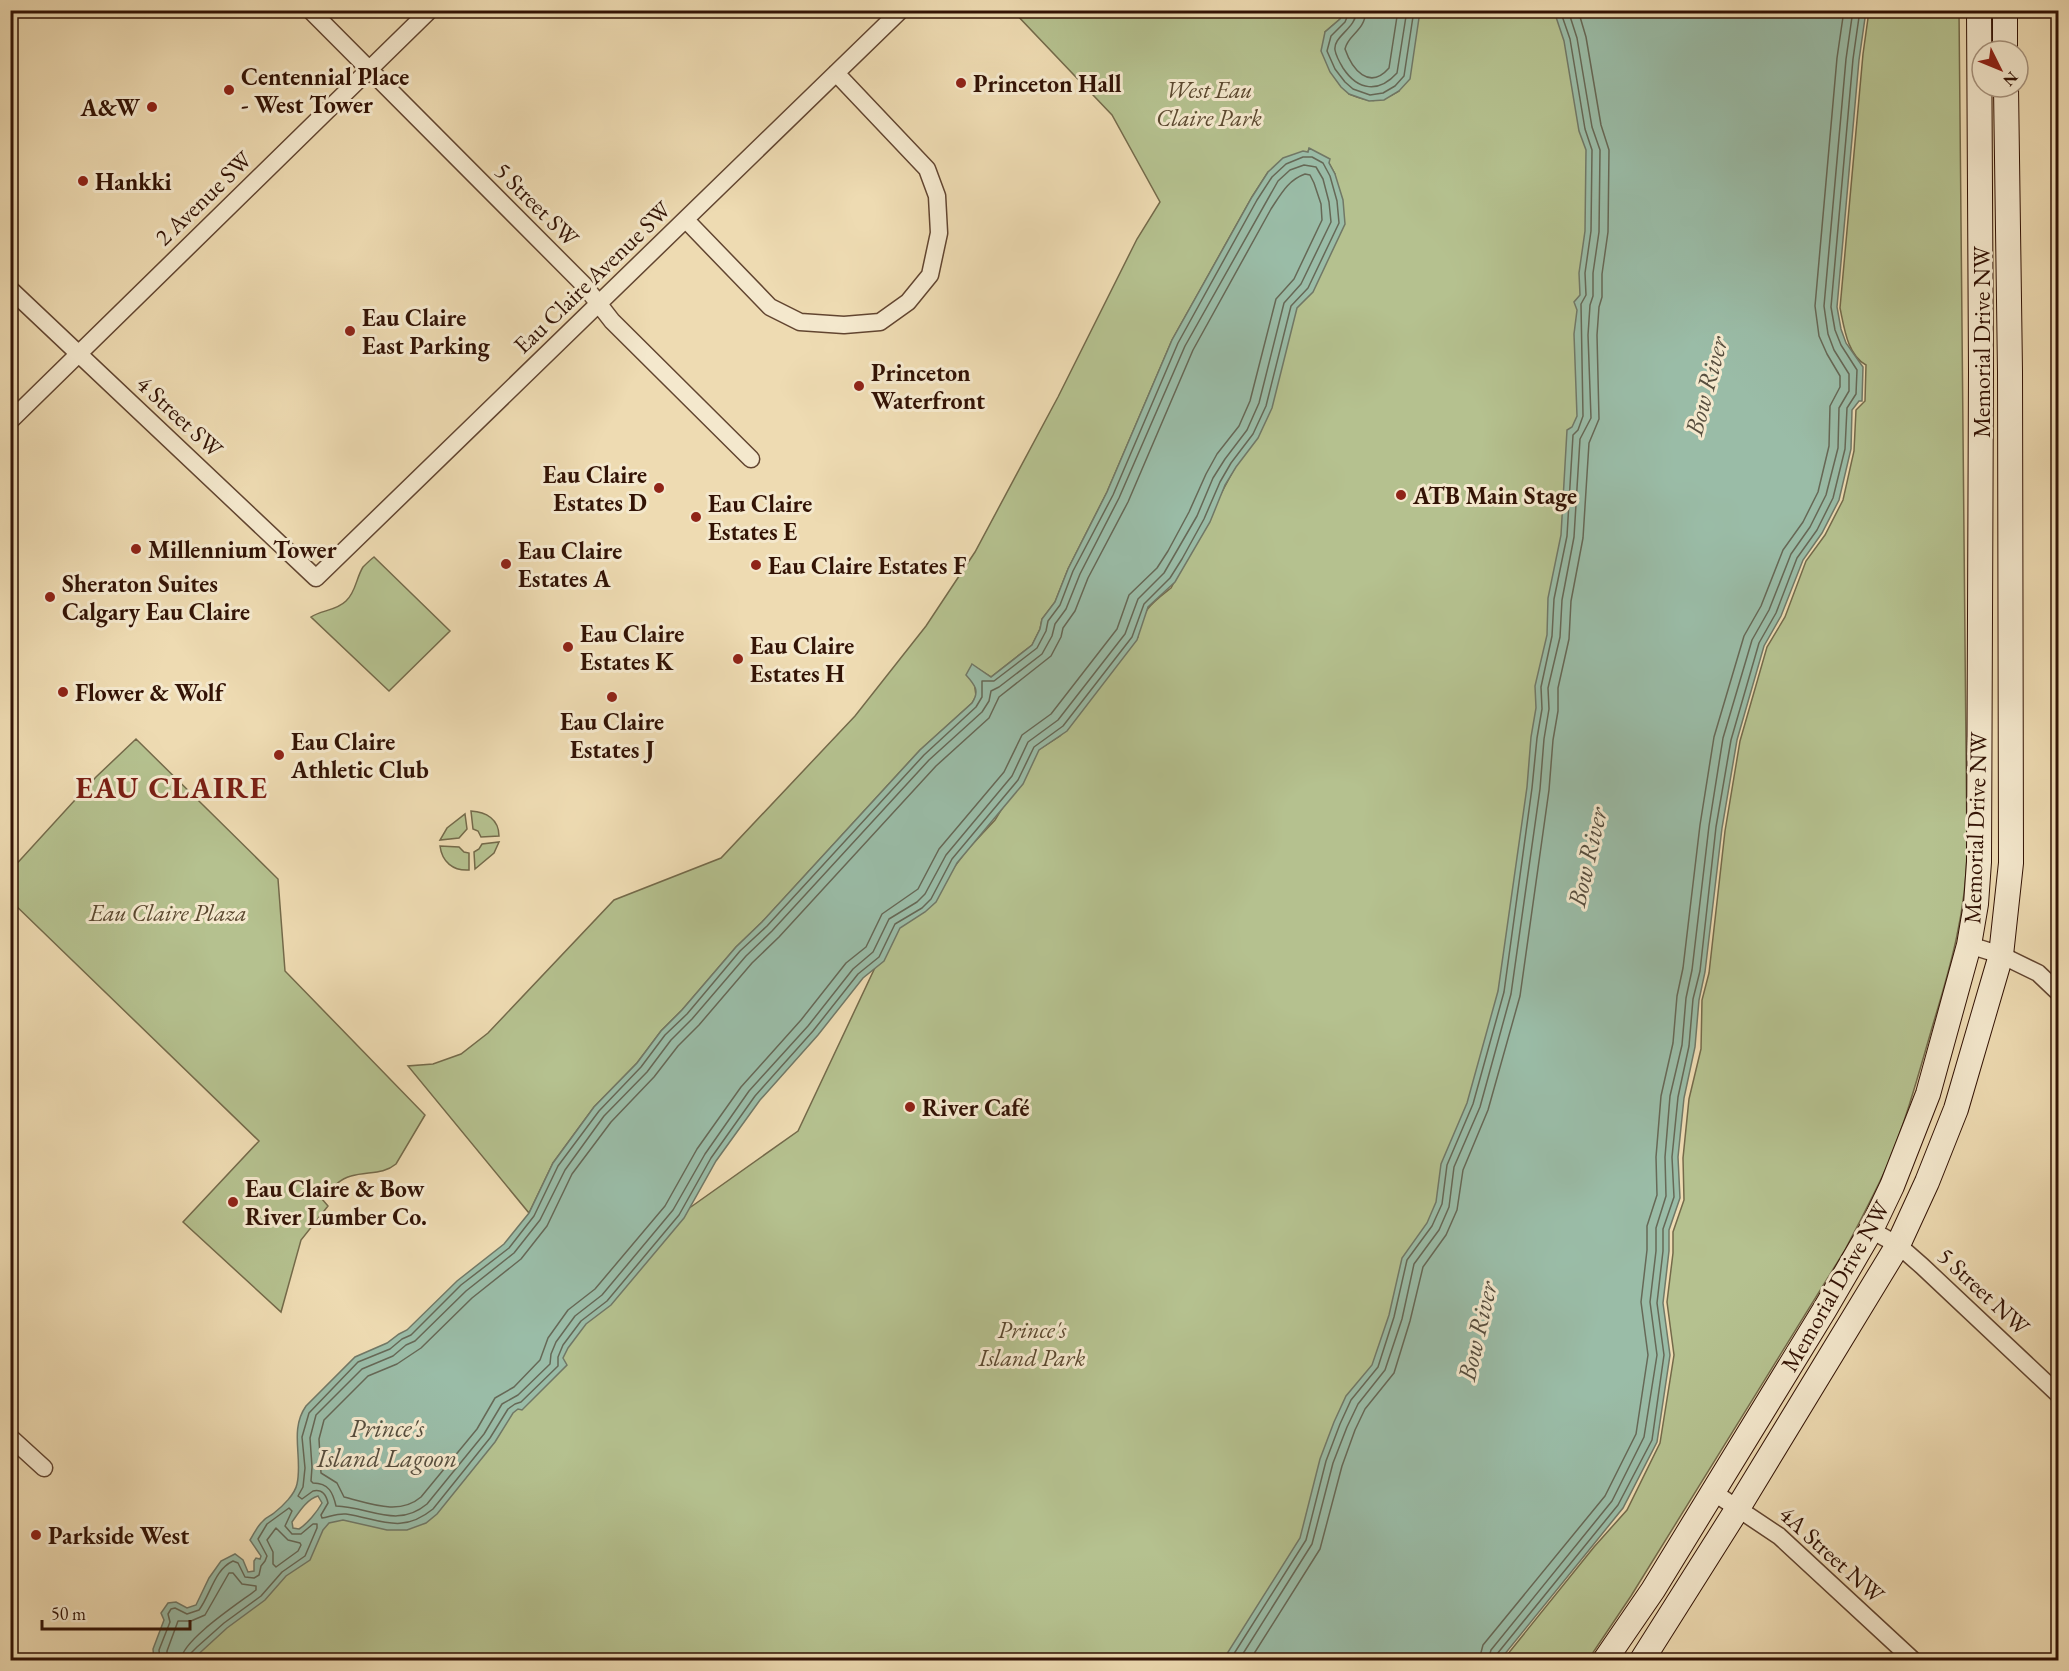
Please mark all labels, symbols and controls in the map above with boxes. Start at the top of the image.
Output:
north arrow [1970,39,2030,99]
place label: Centennial Place - West Tower [241,61,409,120]
text: N [1998,67,2023,91]
place label: Princeton Hall [973,68,1122,99]
park label: West Eau Claire Park [1156,74,1262,133]
marker: Princeton Hall [954,76,968,90]
marker: Centennial Place - West Tower [222,83,236,97]
place label: A&W [79,92,141,123]
marker: A&W [145,100,159,114]
street label: 2 Avenue SW [148,143,259,252]
street label: 5 Street SW [488,155,587,254]
place label: Hankki [95,166,172,197]
marker: Hankki [76,174,90,188]
street label: Eau Claire Avenue SW [507,193,678,360]
street label: Memorial Drive NW [1966,245,1997,438]
place label: Eau Claire East Parking [362,302,491,362]
marker: Eau Claire East Parking [343,324,357,338]
water label: Bow River [1676,332,1736,440]
place label: Princeton Waterfront [871,357,985,416]
street label: 4 Street SW [130,368,230,465]
marker: Princeton Waterfront [852,379,866,393]
place label: Eau Claire Estates D [543,459,647,518]
place label: ATB Main Stage [1412,480,1577,512]
marker: Eau Claire Estates D [652,481,666,495]
place label: Eau Claire Estates E [708,488,812,547]
marker: ATB Main Stage [1394,488,1408,502]
marker: Eau Claire Estates E [689,510,703,524]
place label: Millennium Tower [148,534,337,565]
place label: Eau Claire Estates A [518,535,622,594]
marker: Millennium Tower [129,542,143,556]
place label: Eau Claire Estates F [768,550,966,581]
marker: Eau Claire Estates A [499,557,513,571]
marker: Eau Claire Estates F [749,558,763,572]
place label: Sheraton Suites Calgary Eau Claire [62,568,250,628]
marker: Sheraton Suites Calgary Eau Claire [43,590,57,604]
place label: Eau Claire Estates K [580,618,684,677]
place label: Eau Claire Estates H [750,630,854,689]
marker: Eau Claire Estates K [561,640,575,654]
marker: Eau Claire Estates H [731,652,745,666]
place label: Flower & Wolf [75,677,227,708]
marker: Flower & Wolf [56,685,70,699]
marker: Eau Claire Estates J [605,690,619,704]
place label: Eau Claire Estates J [560,706,664,765]
place label: Eau Claire Athletic Club [290,726,429,785]
street label: Memorial Drive NW [1956,730,1994,925]
marker: Eau Claire Athletic Club [272,748,286,762]
district label: EAU CLAIRE [75,768,269,807]
water label: Bow River [1559,803,1615,911]
park label: Eau Claire Plaza [88,897,247,928]
place label: River Café [922,1092,1029,1123]
marker: River Café [903,1100,917,1114]
place label: Eau Claire & Bow River Lumber Co. [245,1173,427,1232]
street label: Memorial Drive NW [1774,1194,1897,1377]
marker: Eau Claire & Bow River Lumber Co. [226,1195,240,1209]
street label: 5 Street NW [1931,1241,2037,1342]
water label: Bow River [1449,1277,1505,1385]
park label: Prince's Island Park [978,1314,1085,1373]
water label: Prince's Island Lagoon [316,1411,457,1475]
street label: 4A Street NW [1773,1499,1892,1610]
place label: Parkside West [48,1520,189,1551]
marker: Parkside West [29,1528,43,1542]
scale bar [42,1593,190,1631]
text: 50 m [51,1602,86,1625]

